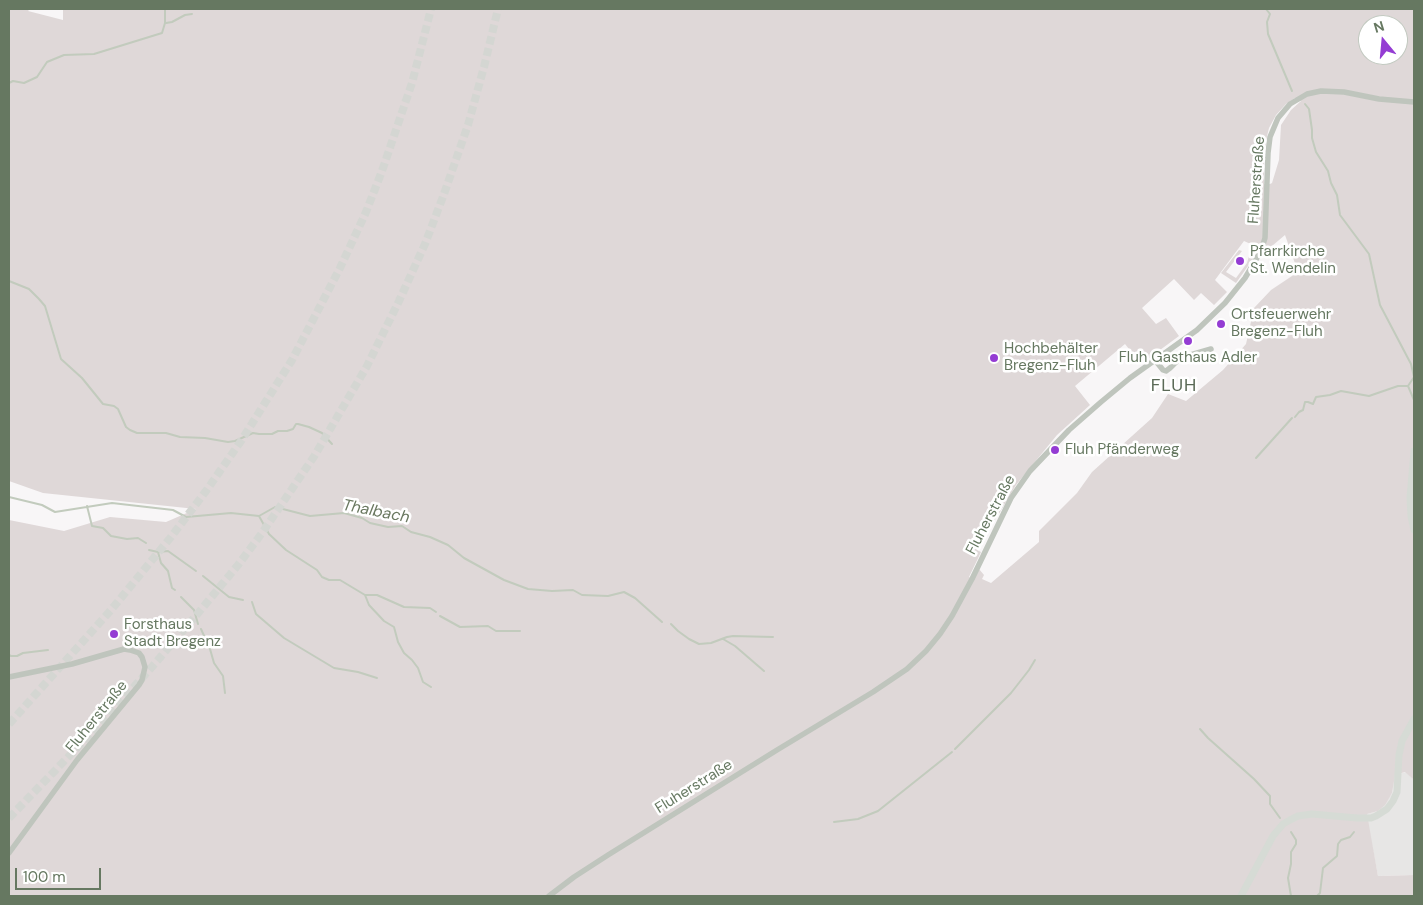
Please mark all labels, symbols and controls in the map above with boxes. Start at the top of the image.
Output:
north arrow [1358,15,1408,65]
text: N [1371,17,1386,37]
street label: Fluherstraße [1245,136,1269,224]
place label: Pfarrkirche St. Wendelin [1250,243,1336,278]
marker: Pfarrkirche St. Wendelin [1234,255,1246,267]
place label: Ortsfeuerwehr Bregenz-Fluh [1231,306,1331,341]
marker: Ortsfeuerwehr Bregenz-Fluh [1215,318,1227,330]
marker: Fluh Gasthaus Adler [1182,335,1194,347]
place label: Hochbehälter Bregenz-Fluh [1004,340,1098,375]
place label: Fluh Gasthaus Adler [1119,349,1257,367]
marker: Hochbehälter Bregenz-Fluh [988,352,1000,364]
district label: FLUH [1150,375,1198,397]
place label: Fluh Pfänderweg [1065,441,1179,459]
marker: Fluh Pfänderweg [1049,444,1061,456]
street label: Fluherstraße [962,472,1020,558]
water label: Thalbach [341,496,411,528]
place label: Forsthaus Stadt Bregenz [124,616,221,651]
marker: Forsthaus Stadt Bregenz [108,628,120,640]
street label: Fluherstraße [62,677,132,757]
street label: Fluherstraße [652,756,736,818]
scale bar [18,858,104,890]
text: 100 m [23,867,66,887]

